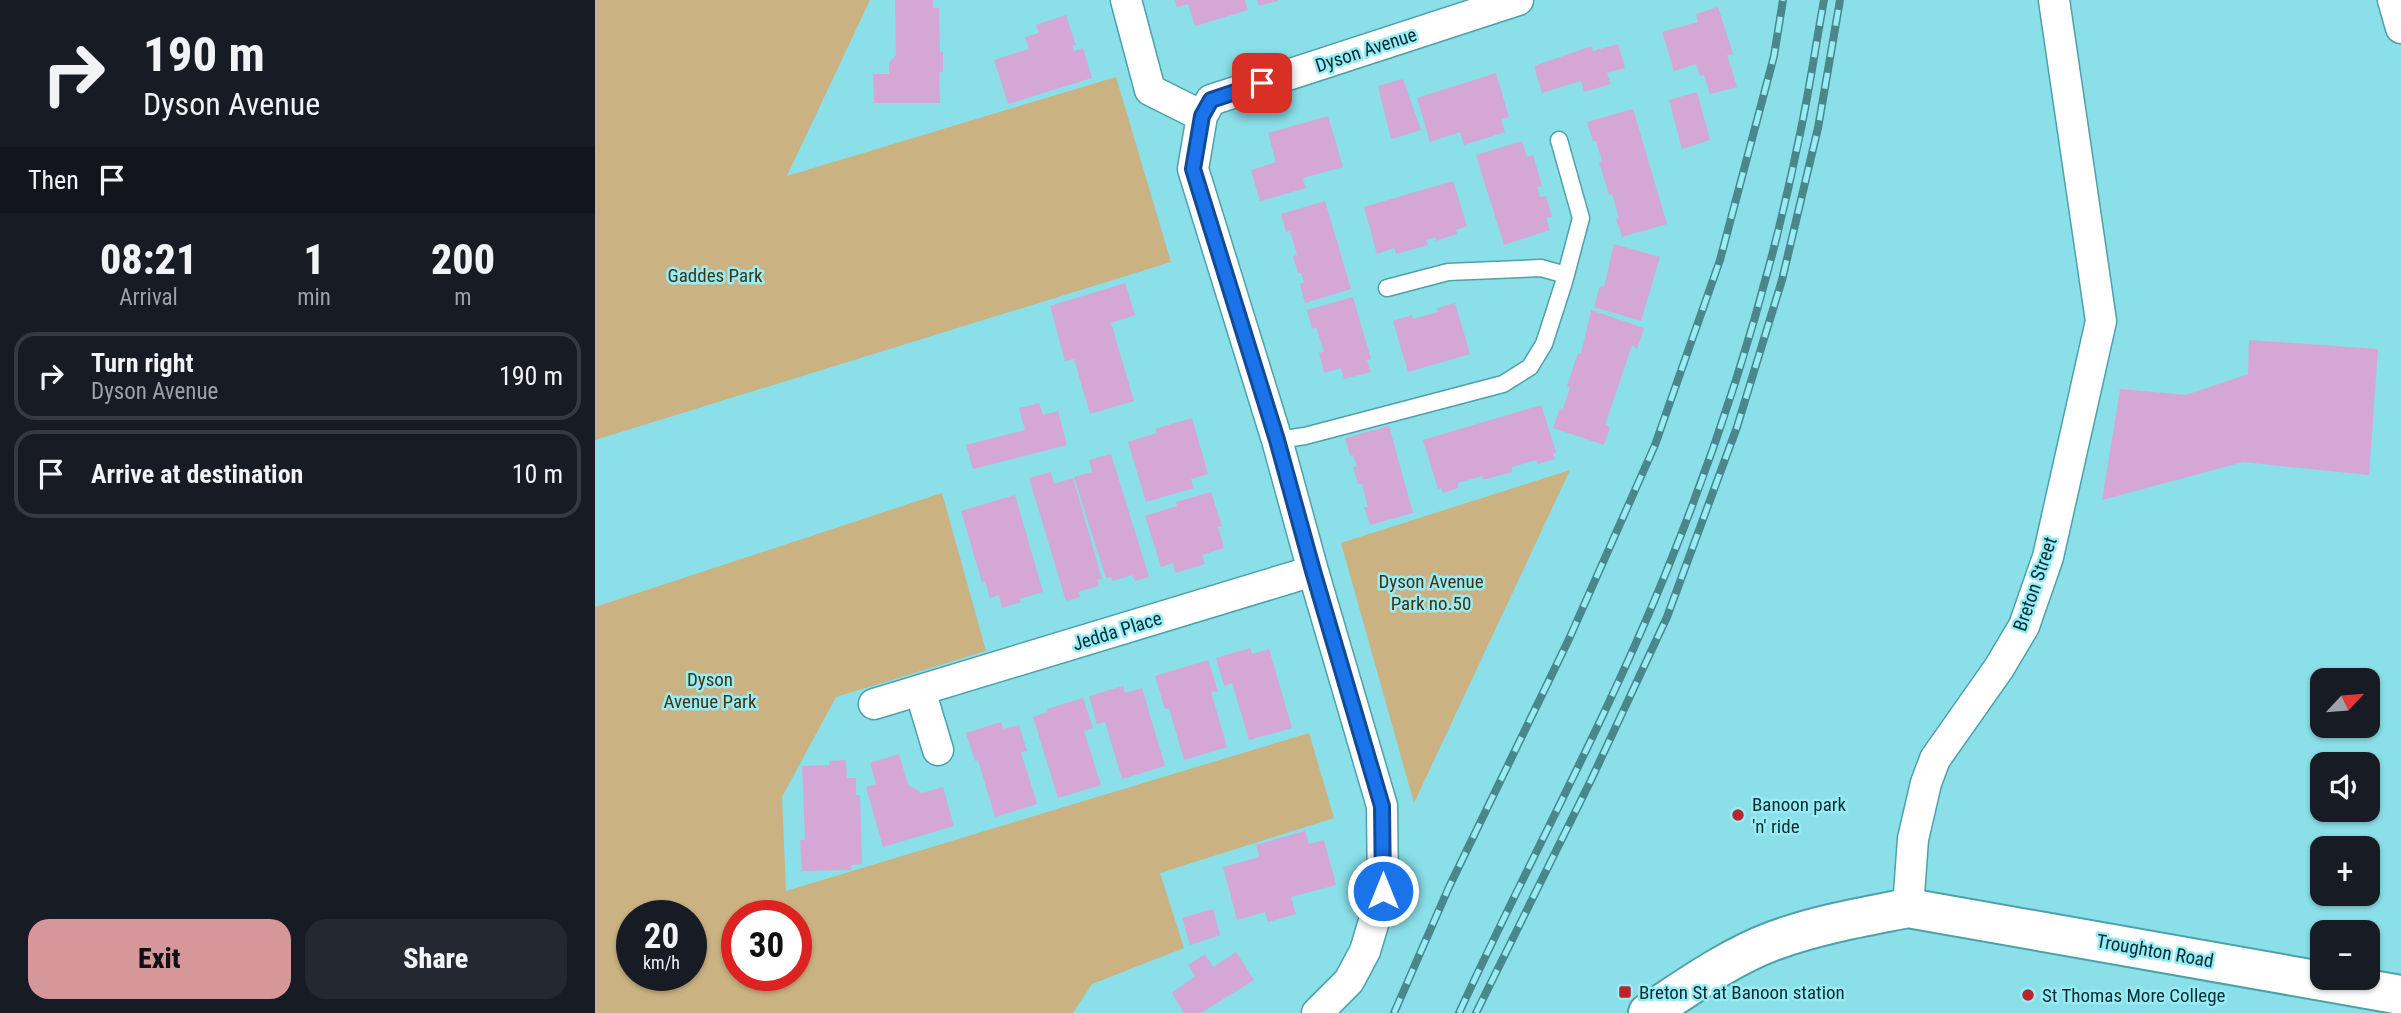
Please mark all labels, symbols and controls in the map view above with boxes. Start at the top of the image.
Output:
street label: Dyson Avenue [1312,23,1420,77]
text: 190 m [143,26,265,83]
icon: right [28,28,119,119]
pin [1232,53,1292,113]
icon: arrive [1243,64,1281,102]
text: Dyson Avenue [143,85,320,123]
icon: arrive [93,161,131,199]
text: Then [28,165,79,195]
text: 08:21 [100,235,197,284]
text: 1 [303,235,325,284]
text: 200 [431,235,495,284]
park label: Gaddes Park [668,264,763,287]
text: Arrival [119,284,178,311]
text: min [297,284,331,311]
text: m [454,284,472,311]
text: Turn right [91,348,193,378]
icon: right [32,357,70,395]
text: 190 m [499,361,563,391]
text: Dyson Avenue [91,378,218,405]
icon: arrive [32,455,70,493]
text: Arrive at destination [91,459,303,489]
text: 10 m [512,459,563,489]
street label: Breton Street [2008,534,2062,634]
park label: Dyson Avenue Park no.50 [1378,570,1484,615]
street label: Jedda Place [1070,607,1164,655]
park label: Dyson Avenue Park [664,668,757,713]
north arrow [2310,668,2380,738]
map controls [2310,668,2380,990]
button: sound [2310,752,2380,822]
place label: Banoon park 'n' ride [1752,793,1847,838]
marker: Banoon park 'n' ride [1730,807,1746,823]
button: + [2310,836,2380,906]
position arrow [1346,854,1420,928]
speed limit sign: 30 [721,900,812,991]
text: 20 [644,916,679,957]
button: Exit [28,919,291,999]
button: Share [305,919,567,999]
button: − [2310,920,2380,990]
street label: Troughton Road [2095,929,2215,973]
text: km/h [643,952,680,973]
place label: Breton St at Banoon station [1639,981,1845,1004]
marker: Breton St at Banoon station [1617,984,1633,1000]
place label: St Thomas More College [2042,984,2226,1007]
marker: St Thomas More College [2020,987,2036,1003]

